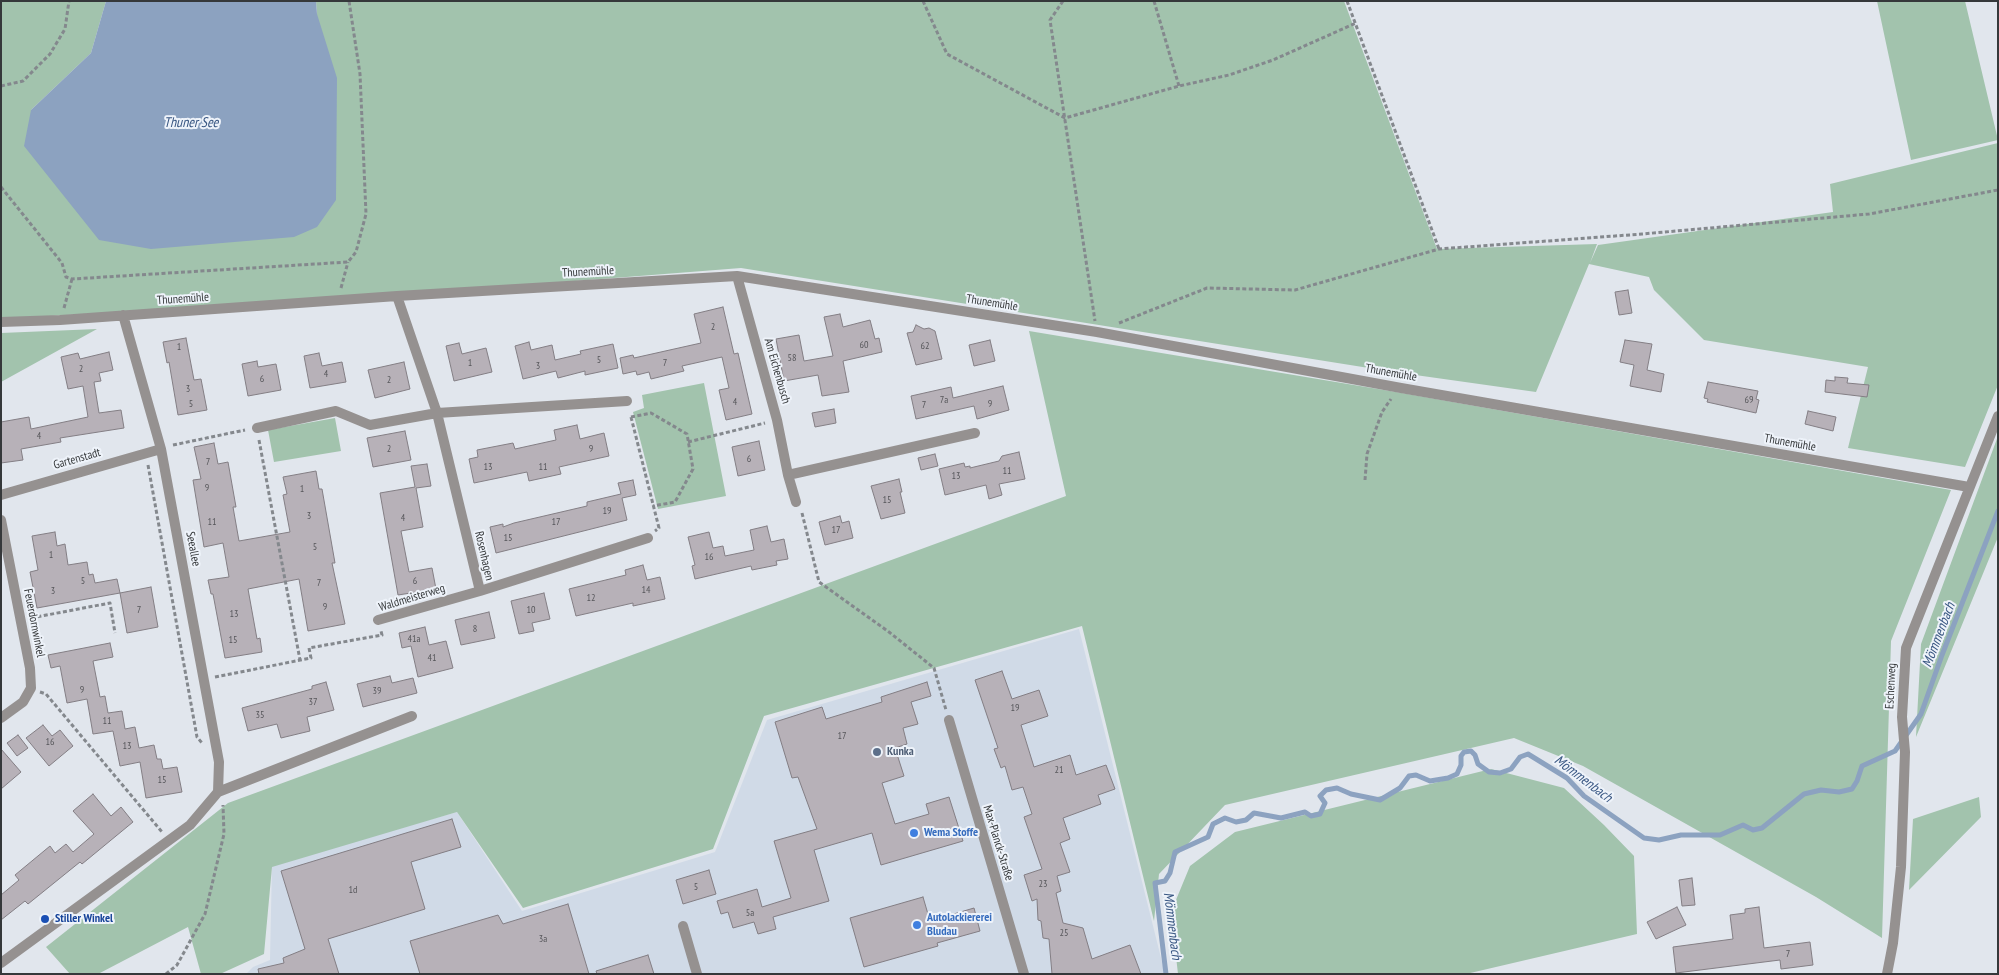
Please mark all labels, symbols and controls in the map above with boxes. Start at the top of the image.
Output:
water label: Thuner See [164,115,218,131]
street label: Thunemühle [562,263,614,281]
street label: Thunemühle [156,290,210,308]
street label: Thunemühle [965,292,1019,314]
house number: 2 [711,321,715,333]
street label: Am Eichenbusch [761,337,793,405]
house number: 60 [860,339,868,351]
house number: 62 [921,340,929,352]
house number: 1 [177,341,181,353]
house number: 58 [788,352,796,364]
house number: 5 [597,354,601,366]
house number: 1 [468,357,472,369]
house number: 7 [663,357,667,369]
house number: 3 [536,360,540,372]
street label: Thunemühle [1364,361,1418,385]
house number: 2 [79,363,83,375]
house number: 4 [324,368,328,380]
house number: 6 [260,373,264,385]
house number: 2 [387,374,391,386]
house number: 3 [186,383,190,395]
house number: 7a [940,394,948,406]
house number: 69 [1745,394,1753,406]
house number: 4 [733,396,737,408]
house number: 5 [189,398,193,410]
house number: 9 [988,398,992,410]
house number: 7 [922,399,926,411]
house number: 4 [37,430,41,442]
street label: Thunemühle [1763,431,1817,455]
house number: 2 [387,443,391,455]
house number: 9 [589,443,593,455]
street label: Gartenstadt [52,445,102,473]
house number: 6 [747,453,751,465]
house number: 7 [206,456,210,468]
house number: 13 [484,461,492,473]
house number: 11 [539,461,547,473]
house number: 11 [1003,465,1011,477]
house number: 13 [952,470,960,482]
house number: 9 [205,482,209,494]
house number: 1 [300,483,304,495]
house number: 15 [883,494,891,506]
house number: 19 [603,505,611,517]
house number: 3 [307,510,311,522]
house number: 4 [401,512,405,524]
house number: 11 [208,516,216,528]
house number: 17 [552,516,560,528]
house number: 17 [832,524,840,536]
street label: Seeallee [183,530,203,568]
street label: Rosenhagen [471,530,497,582]
house number: 15 [504,532,512,544]
house number: 5 [313,541,317,553]
house number: 1 [49,549,53,561]
house number: 16 [705,551,713,563]
house number: 5 [81,575,85,587]
house number: 6 [413,575,417,587]
house number: 7 [317,577,321,589]
street label: Waldmeisterweg [377,581,447,615]
house number: 14 [642,584,650,596]
house number: 3 [51,585,55,597]
street label: Feuerdornwinkel [20,587,48,659]
house number: 12 [587,592,595,604]
water label: Mömmenbach [1919,600,1959,670]
house number: 9 [323,601,327,613]
house number: 7 [137,604,141,616]
house number: 10 [527,604,535,616]
house number: 13 [230,608,238,620]
house number: 8 [473,623,477,635]
house number: 41a [408,633,420,645]
house number: 15 [229,634,237,646]
house number: 41 [428,652,436,664]
street label: Eschenweg [1883,663,1899,709]
house number: 9 [80,684,84,696]
house number: 39 [373,685,381,697]
house number: 37 [309,696,317,708]
house number: 19 [1011,702,1019,714]
house number: 35 [256,709,264,721]
house number: 11 [103,715,111,727]
house number: 17 [838,730,846,742]
house number: 16 [46,736,54,748]
house number: 13 [123,740,131,752]
place label: Kunka [887,745,914,759]
marker: Kunka [871,746,883,758]
water label: Mömmenbach [1551,752,1615,806]
house number: 21 [1055,764,1063,776]
house number: 15 [158,774,166,786]
street label: Max-Planck-Straße [980,804,1016,882]
place label: Wema Stoffe [924,826,978,840]
marker: Wema Stoffe [908,827,920,839]
house number: 23 [1039,878,1047,890]
house number: 5 [694,881,698,893]
house number: 1d [349,884,357,896]
water label: Mömmenbach [1160,891,1184,961]
house number: 5a [746,907,754,919]
place label: Autolackiererei Bludau [927,911,992,939]
place label: Stiller Winkel [55,912,113,926]
marker: Stiller Winkel [39,913,51,925]
marker: Autolackiererei Bludau [911,919,923,931]
house number: 25 [1060,927,1068,939]
house number: 3a [539,933,547,945]
house number: 7 [1786,948,1790,960]

